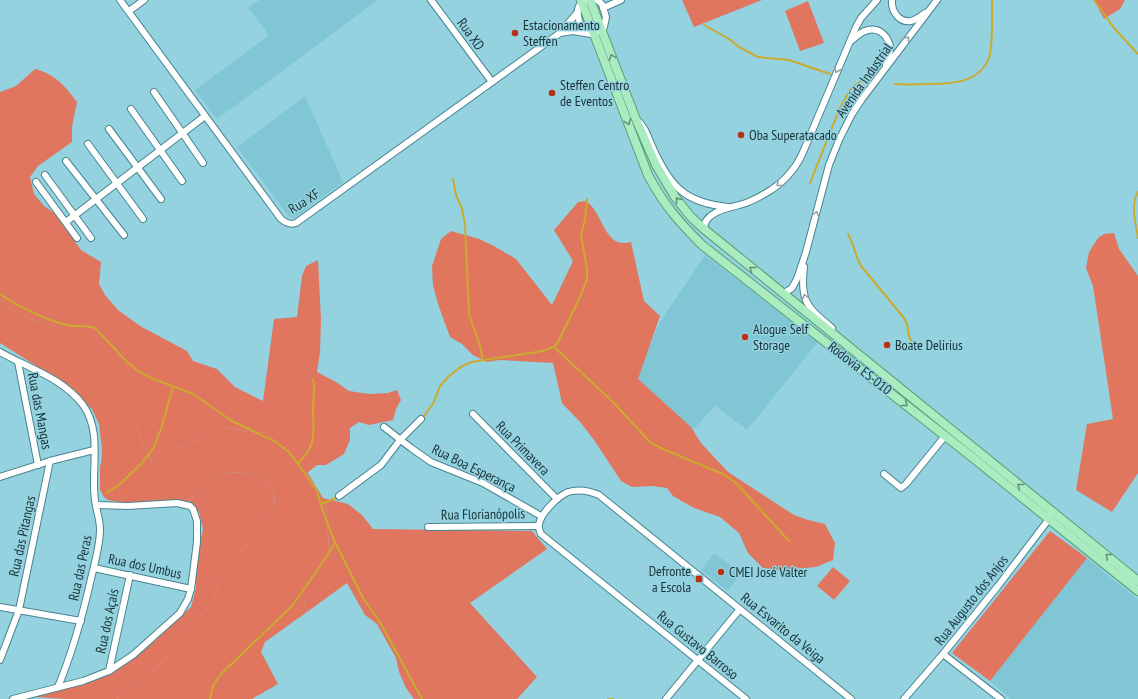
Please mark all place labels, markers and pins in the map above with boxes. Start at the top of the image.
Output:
place label: Estacionamento Steffen [523,16,600,50]
marker: Estacionamento Steffen [510,28,520,38]
place label: Steffen Centro de Eventos [560,76,629,110]
marker: Steffen Centro de Eventos [547,88,557,98]
place label: Oba Superatacado [749,126,837,144]
marker: Oba Superatacado [736,130,746,140]
place label: Alogue Self Storage [753,320,809,354]
marker: Alogue Self Storage [740,332,750,342]
place label: Boate Delirius [895,336,963,354]
marker: Boate Delirius [882,340,892,350]
place label: Defronte a Escola [649,562,691,596]
place label: CMEI José Valter [729,563,807,581]
marker: CMEI José Valter [716,567,726,577]
marker: Defronte a Escola [694,574,704,584]

